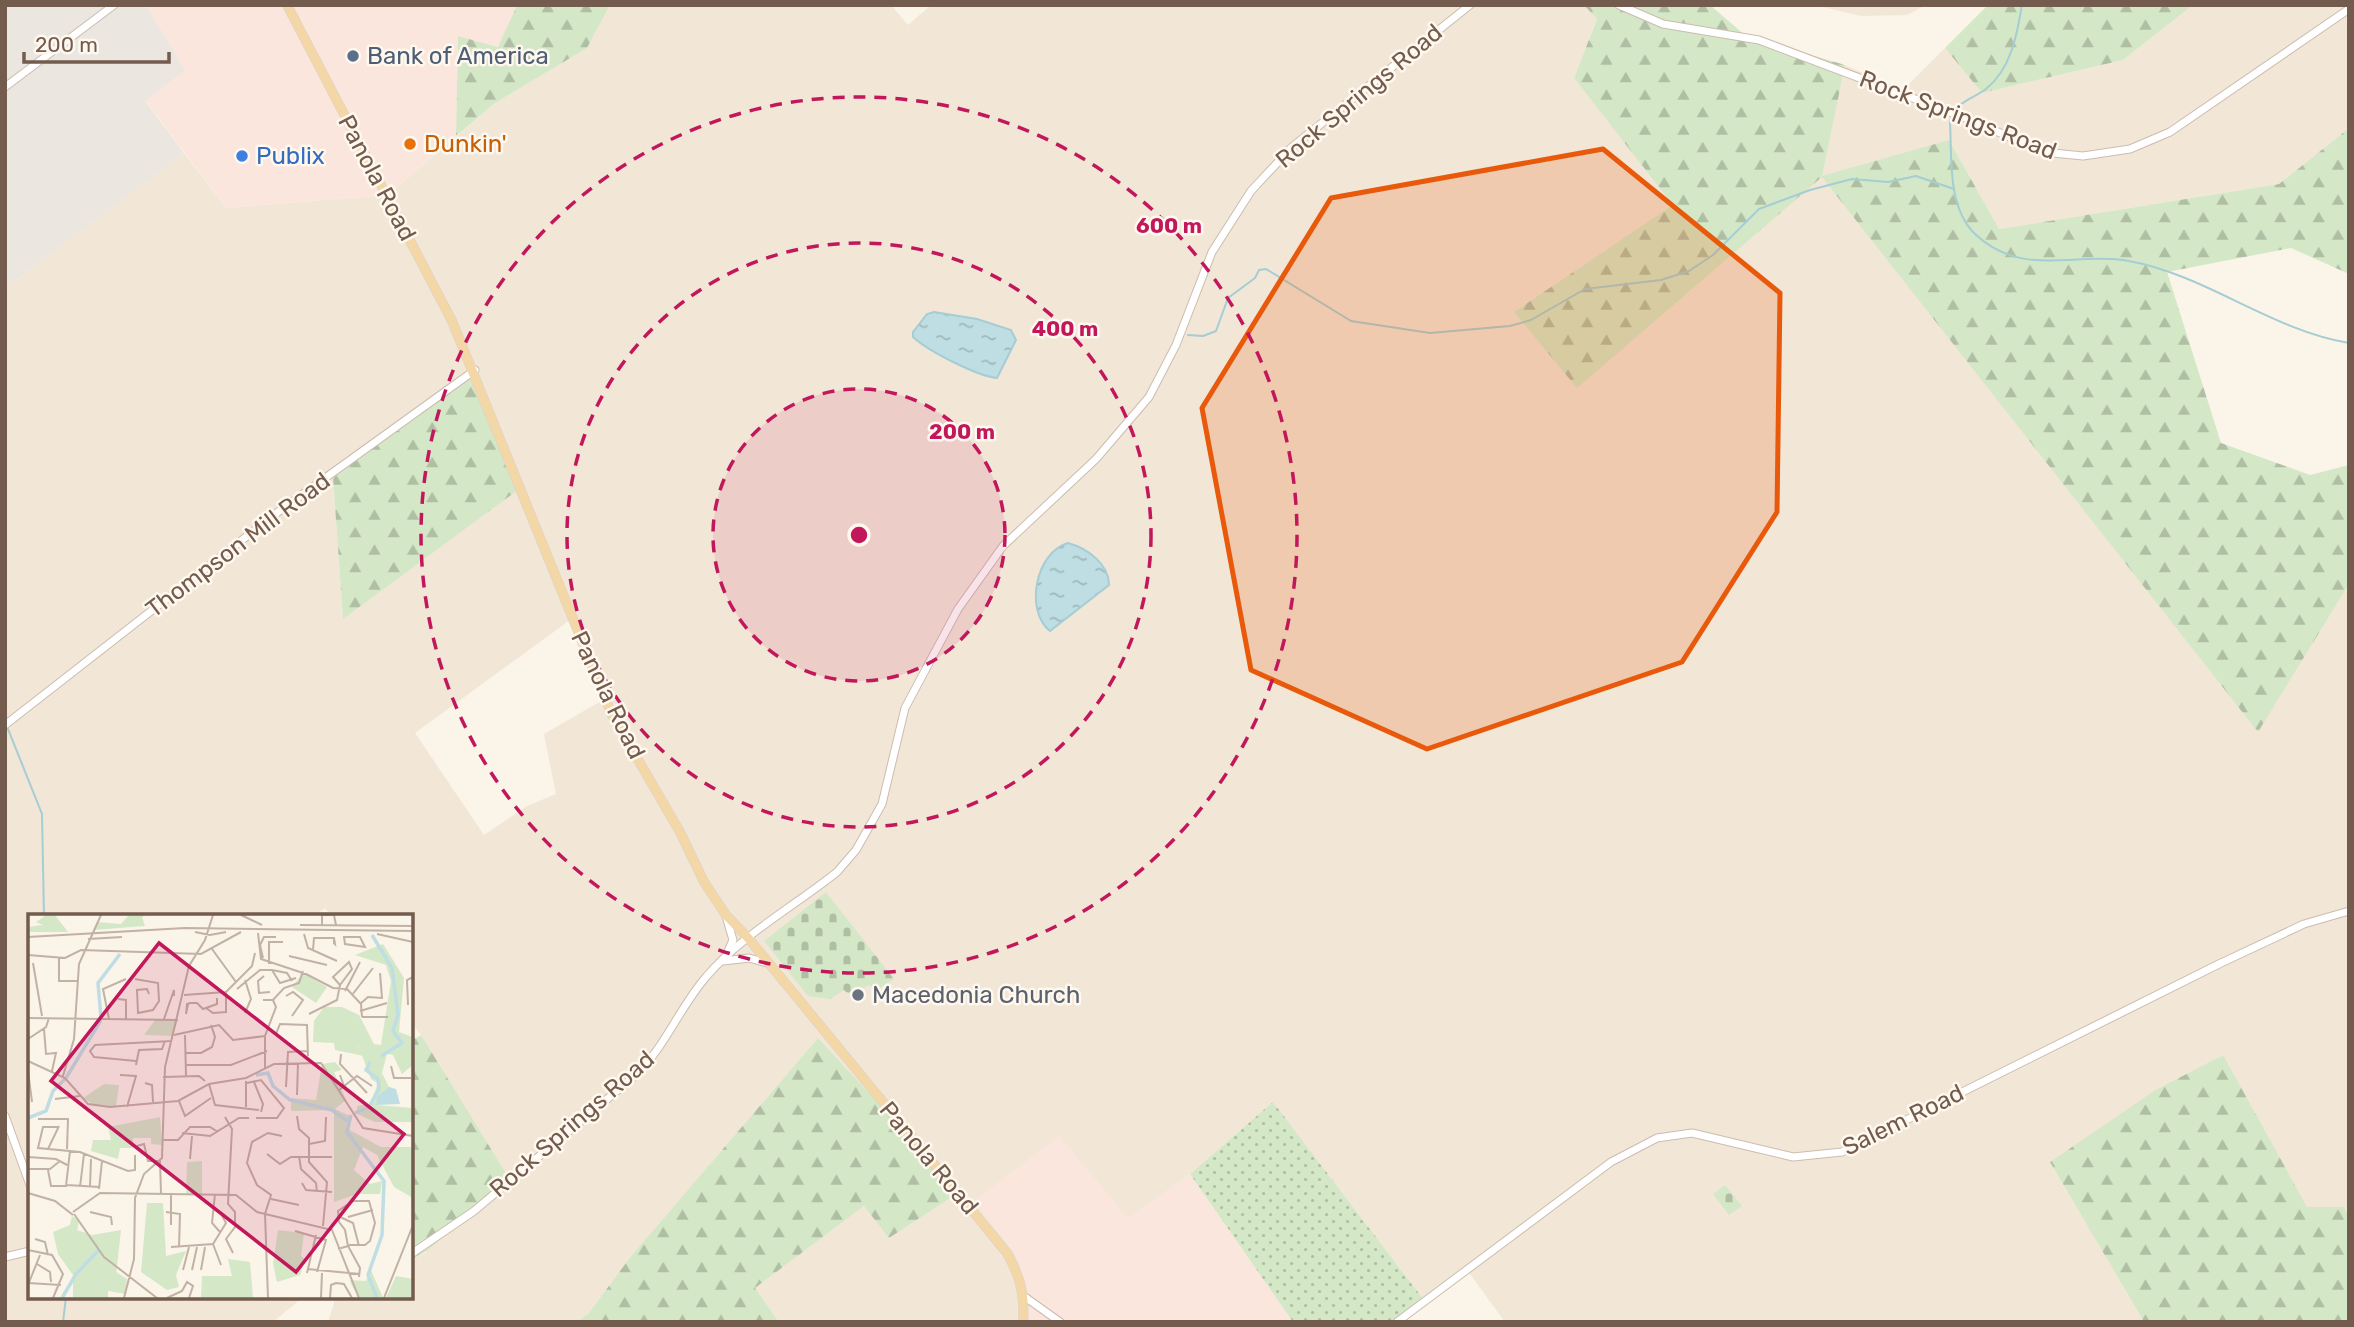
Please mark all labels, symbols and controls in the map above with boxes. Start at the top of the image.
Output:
street label: Rock Springs Road [1270,18,1448,174]
scale bar [24,21,170,65]
text: 200 m [35,32,98,57]
place label: Bank of America [367,42,549,70]
marker: Bank of America [345,48,361,64]
street label: Rock Springs Road [1856,65,2060,165]
street label: Panola Road [332,110,422,246]
place label: Dunkin' [424,130,507,158]
marker: Dunkin' [402,136,418,152]
place label: Publix [256,142,325,170]
marker: Publix [234,148,250,164]
text: 600 m [1136,213,1202,238]
text: 400 m [1032,316,1098,341]
text: 200 m [929,419,995,444]
street label: Thompson Mill Road [140,467,336,623]
centre of rings [847,523,871,547]
street label: Panola Road [565,627,651,763]
inset map [28,914,413,1299]
place label: Macedonia Church [872,981,1080,1009]
marker: Macedonia Church [850,987,866,1003]
street label: Rock Springs Road [484,1045,660,1203]
street label: Salem Road [1838,1079,1968,1161]
street label: Panola Road [874,1096,984,1220]

